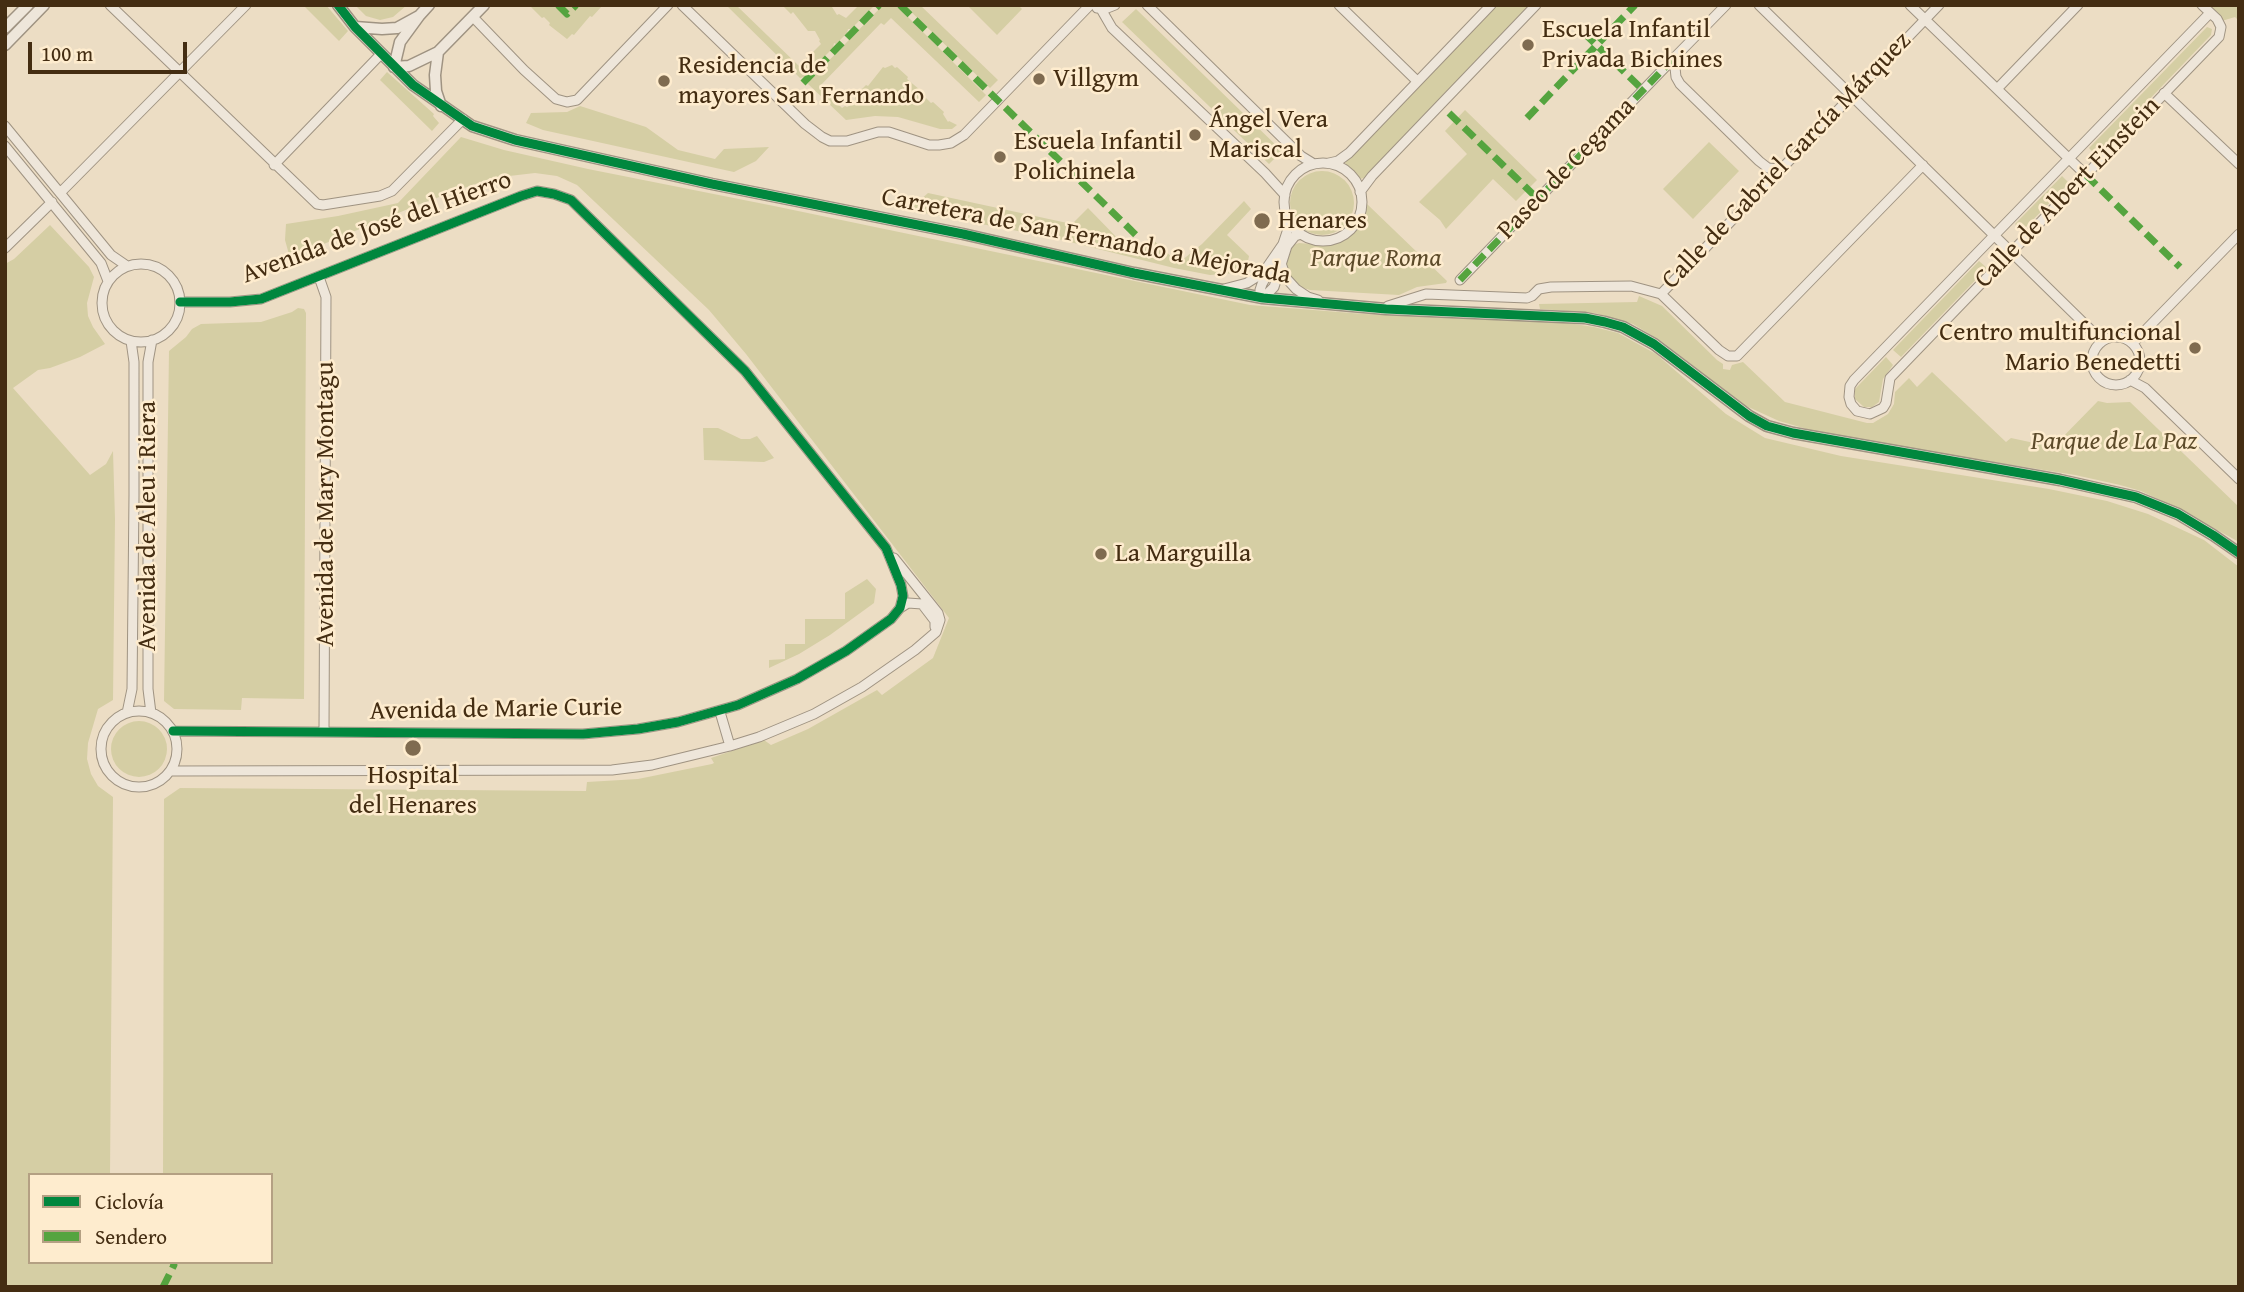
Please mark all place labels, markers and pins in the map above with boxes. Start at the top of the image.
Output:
place label: Escuela Infantil Privada Bichines [1542,14,1723,76]
marker: Escuela Infantil Privada Bichines [1520,37,1536,53]
place label: Residencia de mayores San Fernando [678,50,924,112]
place label: Villgym [1053,63,1139,95]
marker: Villgym [1031,71,1047,87]
marker: Residencia de mayores San Fernando [656,73,672,89]
place label: Ángel Vera Mariscal [1209,104,1328,166]
place label: Escuela Infantil Polichinela [1014,126,1182,188]
marker: Ángel Vera Mariscal [1187,127,1203,143]
marker: Escuela Infantil Polichinela [992,149,1008,165]
place label: Henares [1278,205,1367,237]
marker: Henares [1252,211,1272,231]
place label: Centro multifuncional Mario Benedetti [1939,317,2181,378]
marker: Centro multifuncional Mario Benedetti [2187,340,2203,356]
place label: La Marguilla [1115,538,1251,570]
marker: La Marguilla [1093,546,1109,562]
marker: Hospital del Henares [403,738,423,758]
place label: Hospital del Henares [349,760,477,822]

